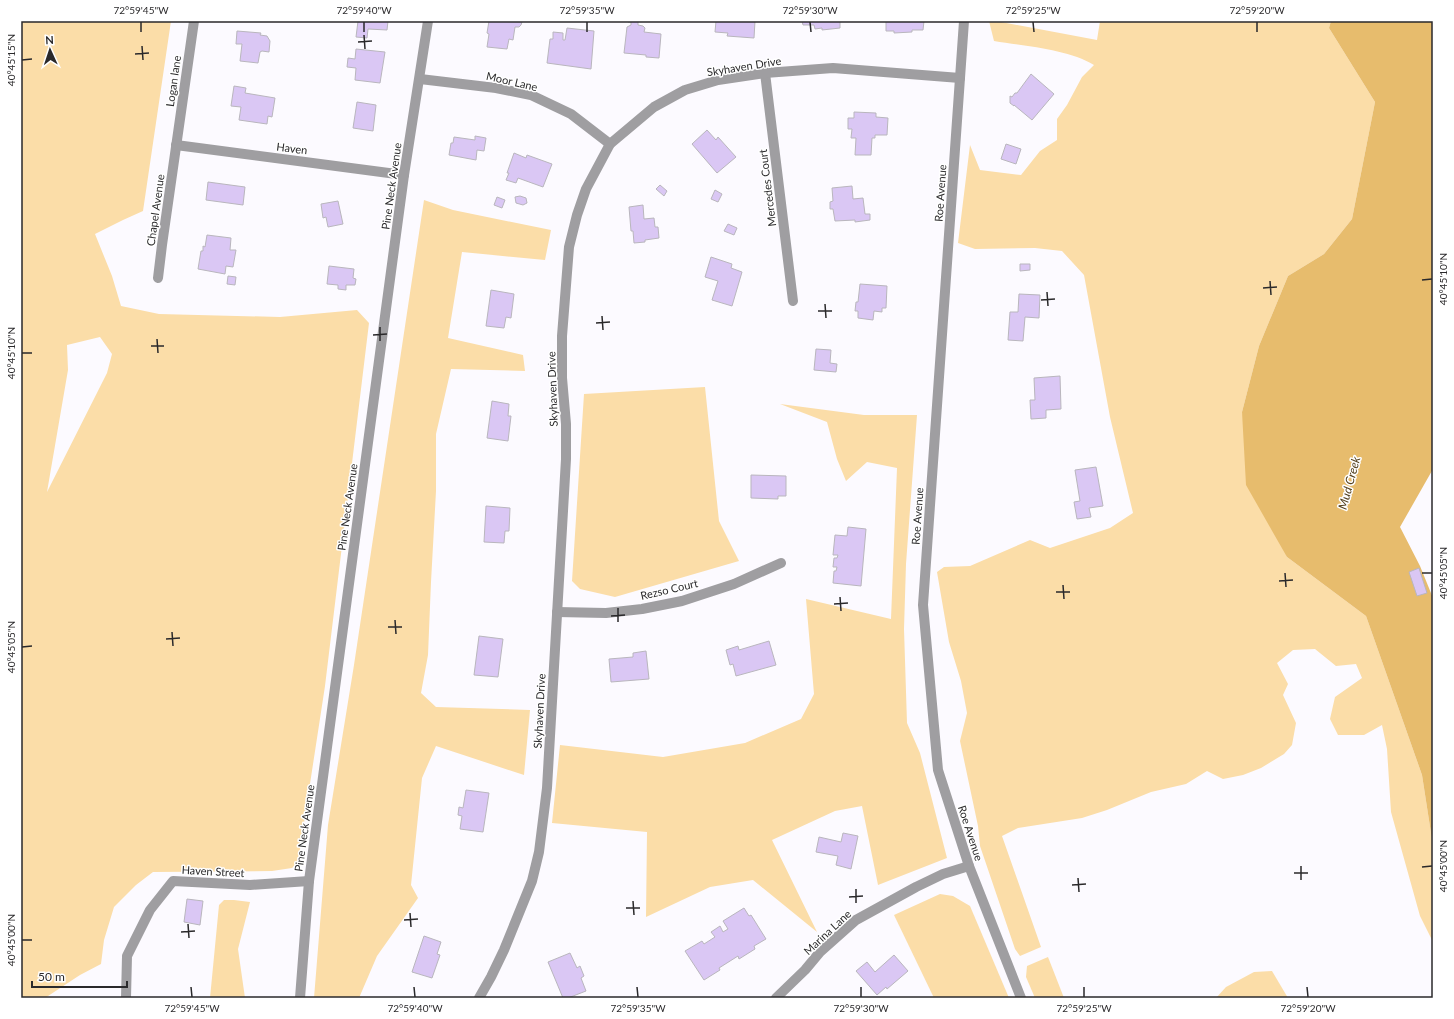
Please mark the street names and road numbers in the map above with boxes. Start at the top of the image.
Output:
street label: Logan lane [163,54,183,107]
street label: Skyhaven Drive [706,54,782,78]
street label: Moor Lane [485,69,539,93]
street label: Haven [276,140,308,156]
street label: Pine Neck Avenue [378,141,404,230]
street label: Mercedes Court [756,149,778,227]
street label: Roe Avenue [932,164,949,222]
street label: Chapel Avenue [144,173,167,247]
street label: Skyhaven Drive [544,351,560,427]
street label: Pine Neck Avenue [334,462,360,551]
street label: Roe Avenue [909,487,926,545]
street label: Rezso Court [639,576,699,602]
street label: Skyhaven Drive [531,673,547,749]
street label: Pine Neck Avenue [291,783,317,872]
street label: Roe Avenue [956,804,986,863]
street label: Haven Street [181,863,245,879]
street label: Marina Lane [801,907,853,957]

